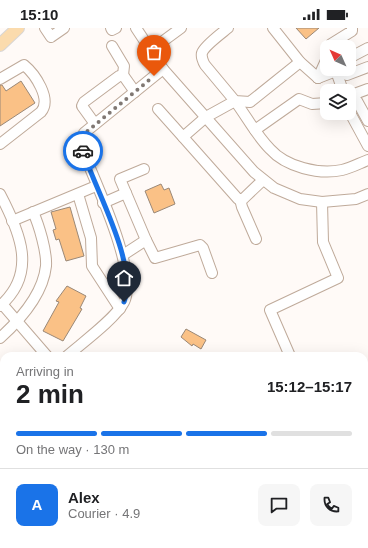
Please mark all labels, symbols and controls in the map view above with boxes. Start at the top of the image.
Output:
text: 15:10 [20,6,58,23]
pin [137,35,171,76]
north arrow [320,40,356,76]
map controls [320,40,356,120]
icon: bag [143,41,165,63]
button: layers [320,84,356,120]
courier [63,131,103,171]
icon: car [72,140,94,162]
pin [107,261,141,302]
icon: home [113,267,135,289]
text: Arriving in [16,364,74,379]
text: 15:12–15:17 [267,378,352,395]
text: 2 min [16,379,84,409]
text: On the way · 130 m [16,442,129,457]
button: chat [258,484,300,526]
button: phone [310,484,352,526]
text: Alex [68,489,100,506]
text: A [32,496,42,513]
text: Courier · 4.9 [68,506,140,521]

